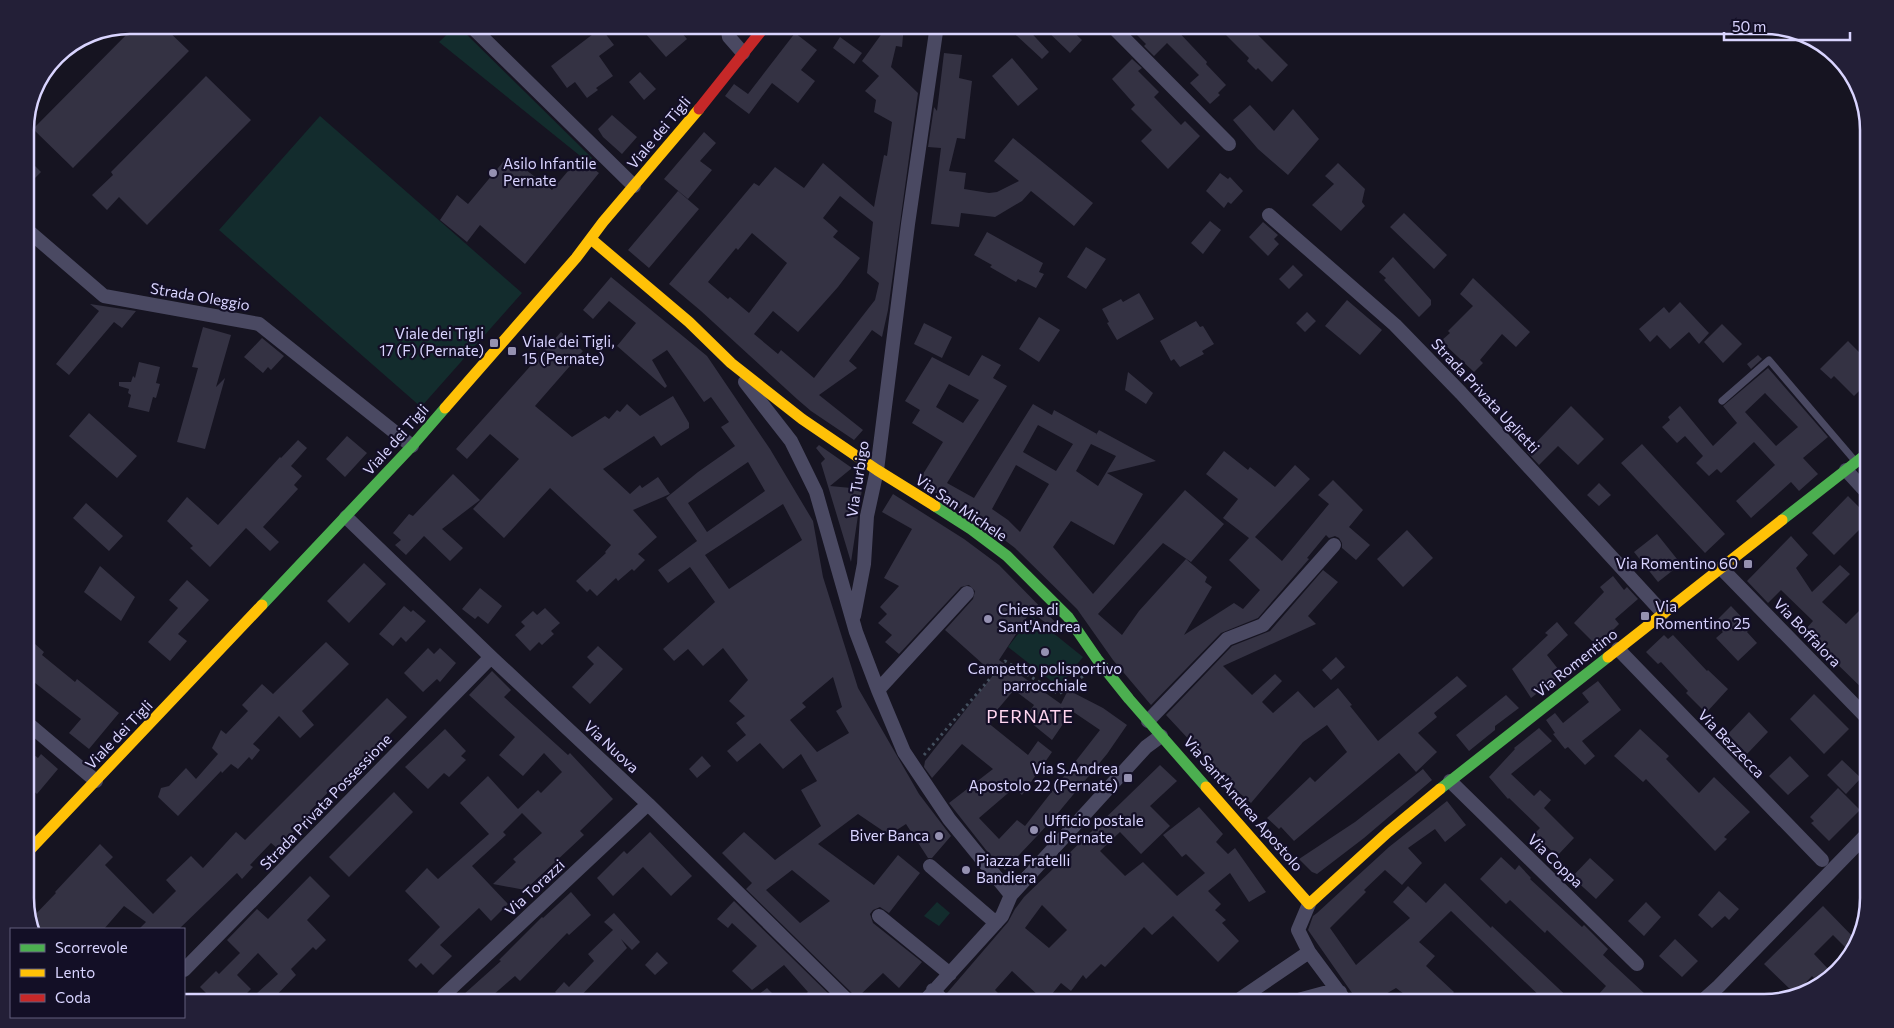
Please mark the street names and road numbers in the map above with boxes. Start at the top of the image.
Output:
street label: Viale dei Tigli [623,92,694,172]
street label: Strada Oleggio [149,278,251,314]
street label: Strada Privata Uglietti [1428,334,1543,456]
street label: Viale dei Tigli [359,400,432,478]
street label: Via Turbigo [842,439,872,518]
street label: Via San Michele [912,470,1011,545]
street label: Via Boffalora [1770,594,1845,671]
street label: Via Romentino [1530,624,1621,700]
street label: Viale dei Tigli [81,696,156,773]
street label: Via Bezzecca [1695,705,1769,781]
street label: Via Nuova [580,716,643,776]
street label: Strada Privata Possessione [256,730,395,873]
street label: Via Sant'Andrea Apostolo [1180,732,1307,875]
street label: Via Coppa [1524,830,1587,891]
street label: Via Torazzi [501,855,568,919]

